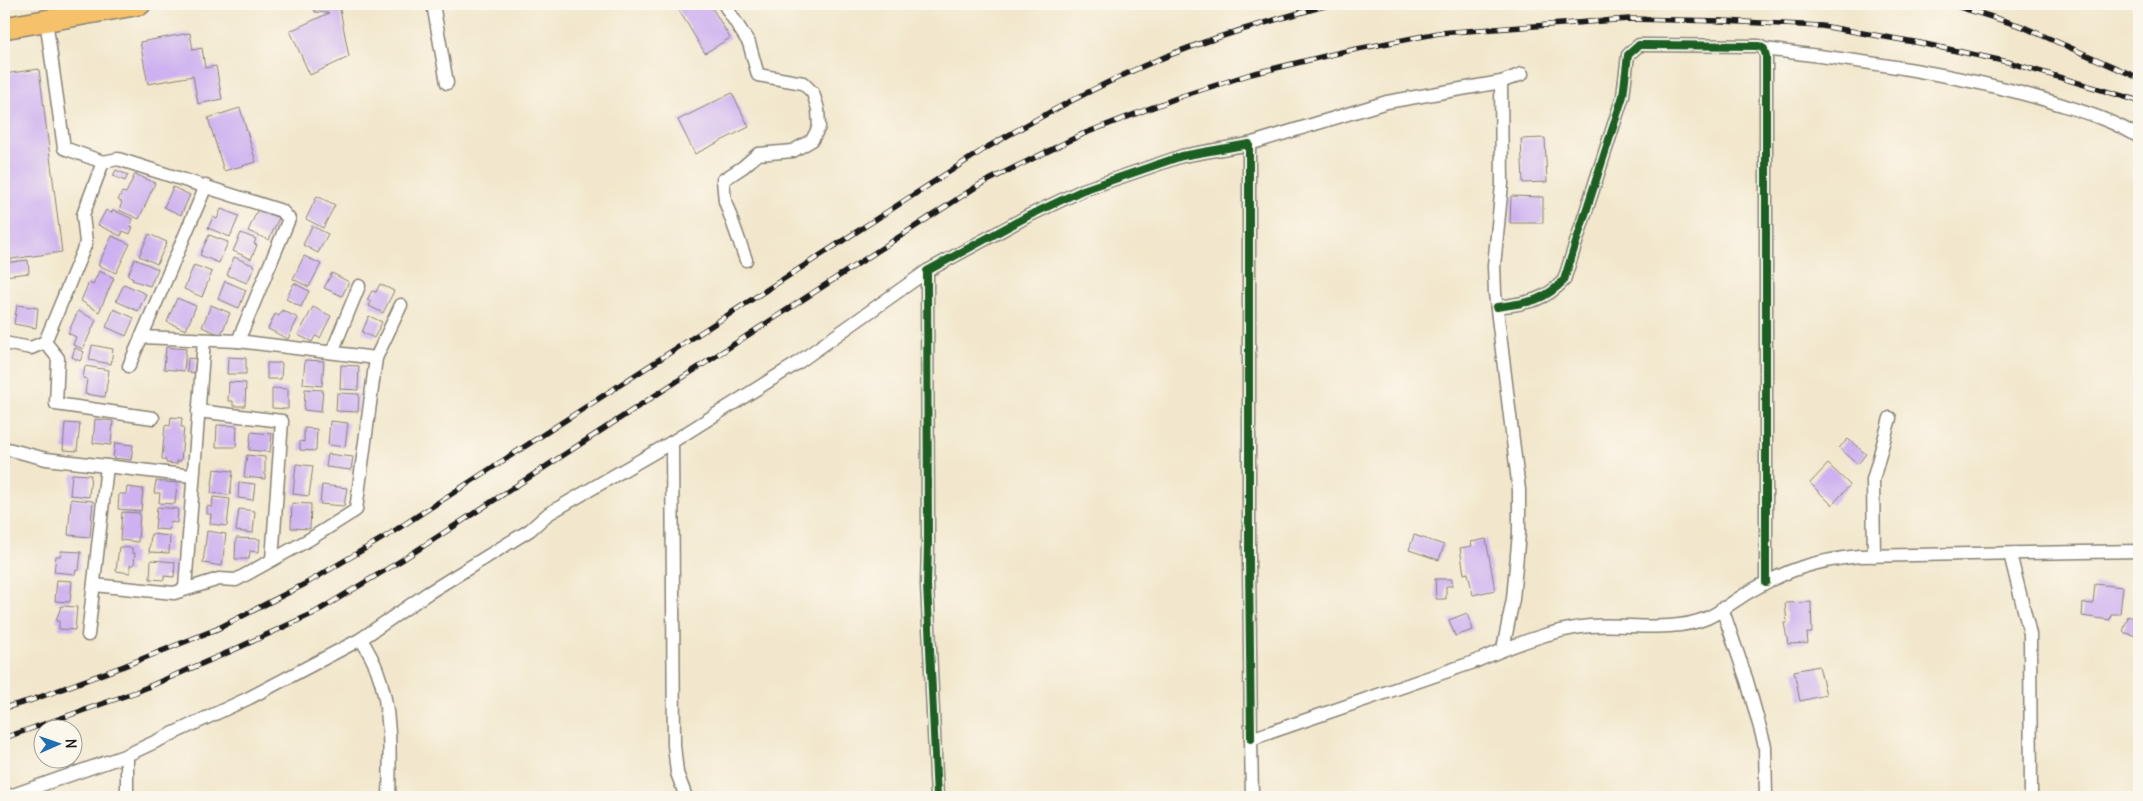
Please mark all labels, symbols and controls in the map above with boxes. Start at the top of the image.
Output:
north arrow [32,718,82,768]
text: N [62,738,80,749]

